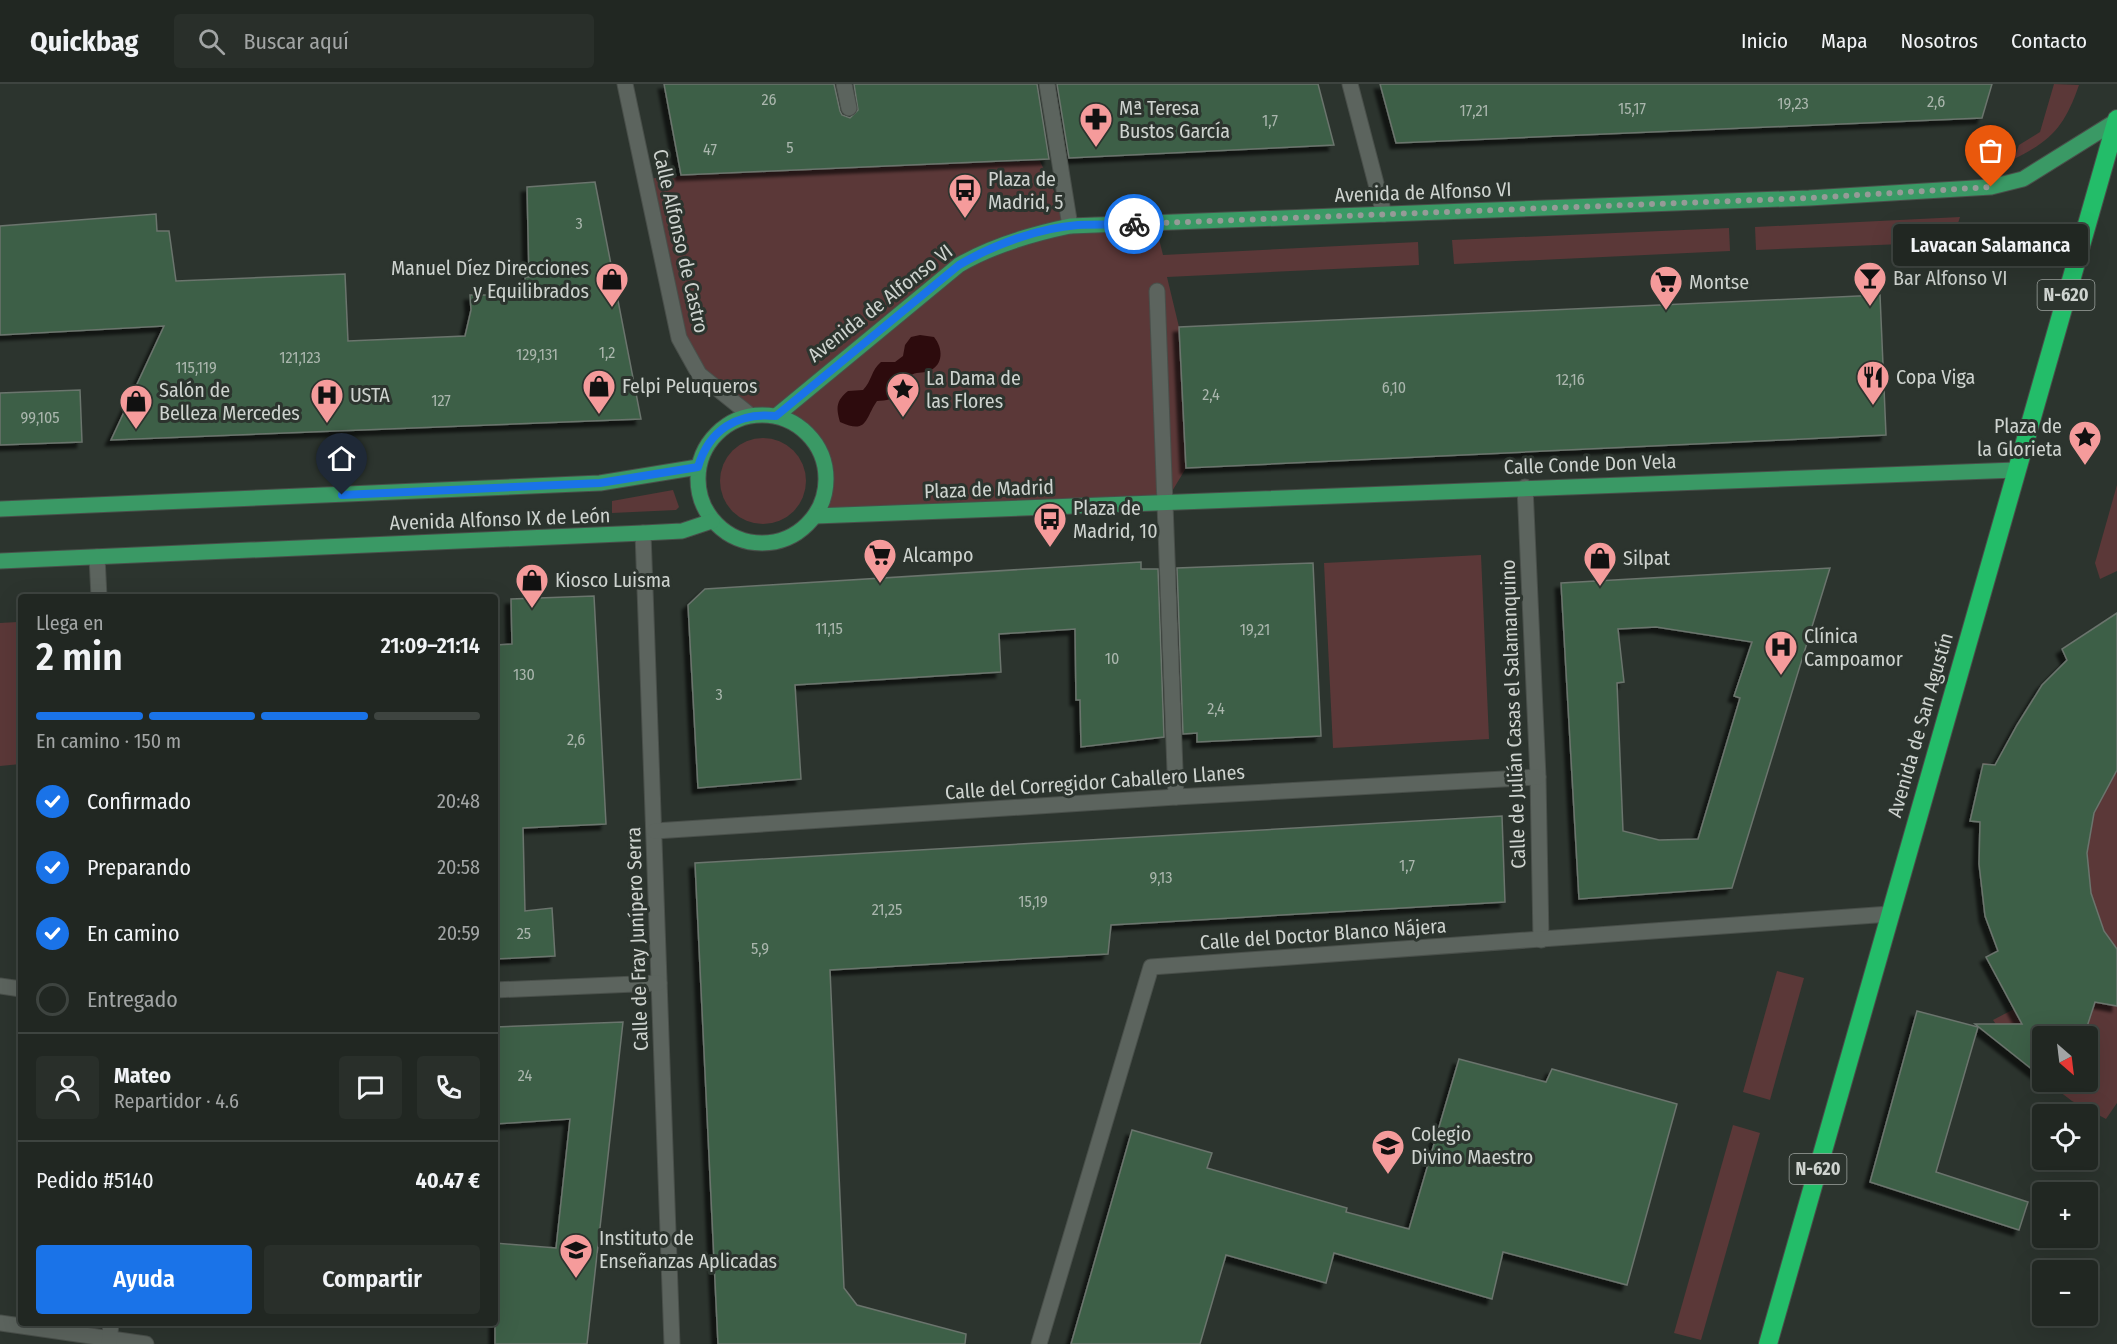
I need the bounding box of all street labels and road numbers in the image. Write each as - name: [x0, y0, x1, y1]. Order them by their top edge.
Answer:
- street label: Calle Alfonso de Castro: [648, 147, 714, 335]
- street label: Avenida de Alfonso VI: [1334, 177, 1512, 207]
- street label: Avenida de Alfonso VI: [803, 239, 957, 367]
- road number: N-620: [2038, 280, 2094, 310]
- street label: Calle Conde Don Vela: [1503, 449, 1677, 479]
- street label: Plaza de Madrid: [924, 475, 1054, 503]
- street label: Avenida Alfonso IX de León: [389, 503, 611, 535]
- street label: Calle de Julián Casas el Salamanquino: [1496, 559, 1530, 869]
- street label: Avenida de San Agustín: [1882, 630, 1958, 820]
- street label: Calle del Corregidor Caballero Llanes: [944, 760, 1246, 804]
- street label: Calle de Fray Junípero Serra: [621, 827, 653, 1051]
- street label: Calle del Doctor Blanco Nájera: [1199, 913, 1447, 955]
- road number: N-620: [1790, 1154, 1846, 1184]

